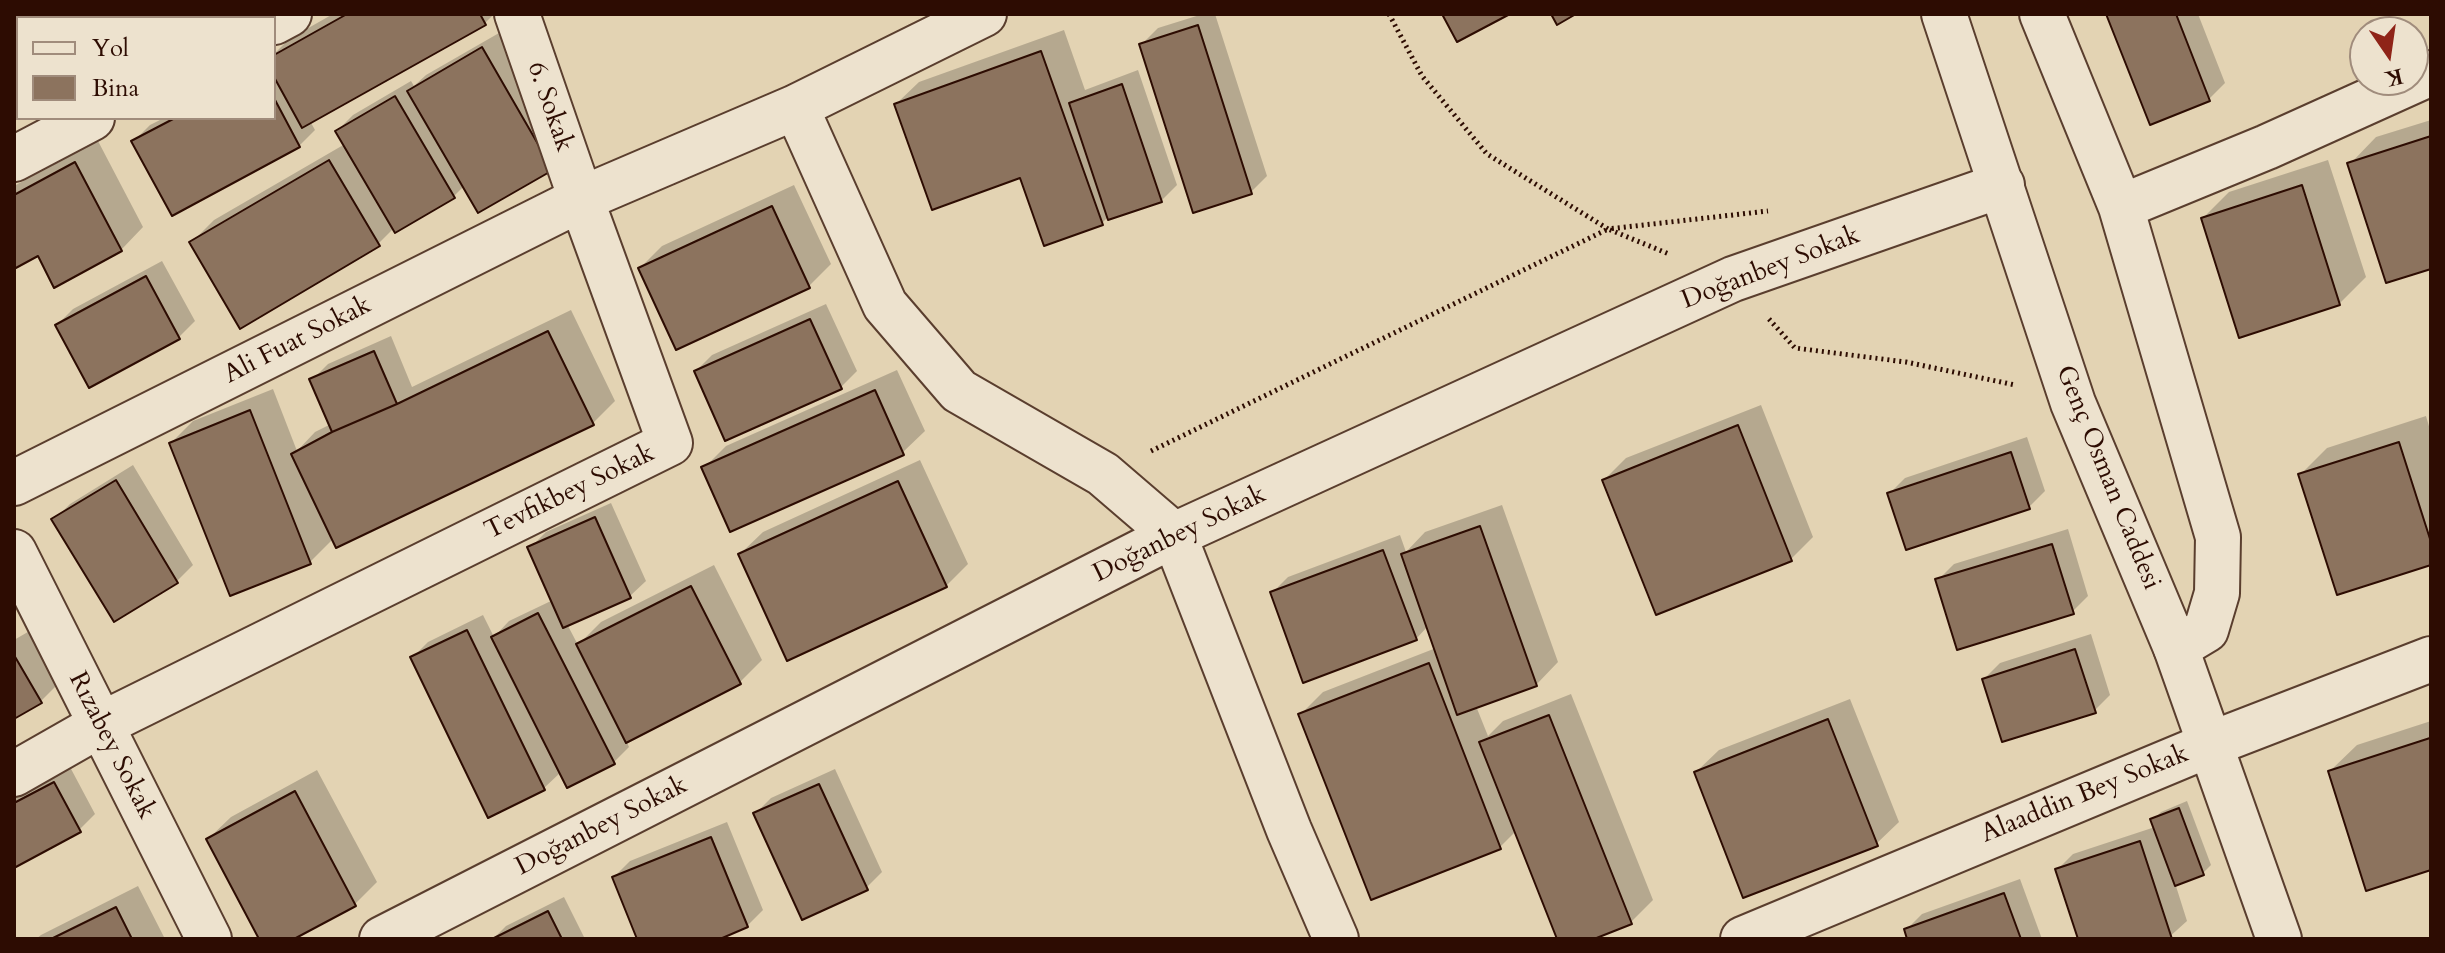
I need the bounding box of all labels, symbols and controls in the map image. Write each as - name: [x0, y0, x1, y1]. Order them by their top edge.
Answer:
- legend: [16, 16, 276, 120]
- north arrow: [2349, 16, 2429, 96]
- text: Yol: [92, 32, 129, 65]
- street label: 6. Sokak: [519, 58, 579, 156]
- text: K: [2382, 61, 2406, 94]
- text: Bina: [92, 72, 139, 105]
- street label: Doğanbey Sokak: [1677, 221, 1865, 317]
- street label: Ali Fuat Sokak: [219, 291, 377, 391]
- street label: Genç Osman Caddesi: [2048, 361, 2166, 595]
- street label: Tevfikbey Sokak: [480, 438, 660, 548]
- street label: Doğanbey Sokak: [1089, 480, 1271, 590]
- street label: Rızabey Sokak: [61, 667, 161, 825]
- street label: Alaaddin Bey Sokak: [1977, 739, 2193, 851]
- street label: Doğanbey Sokak: [511, 770, 693, 884]

